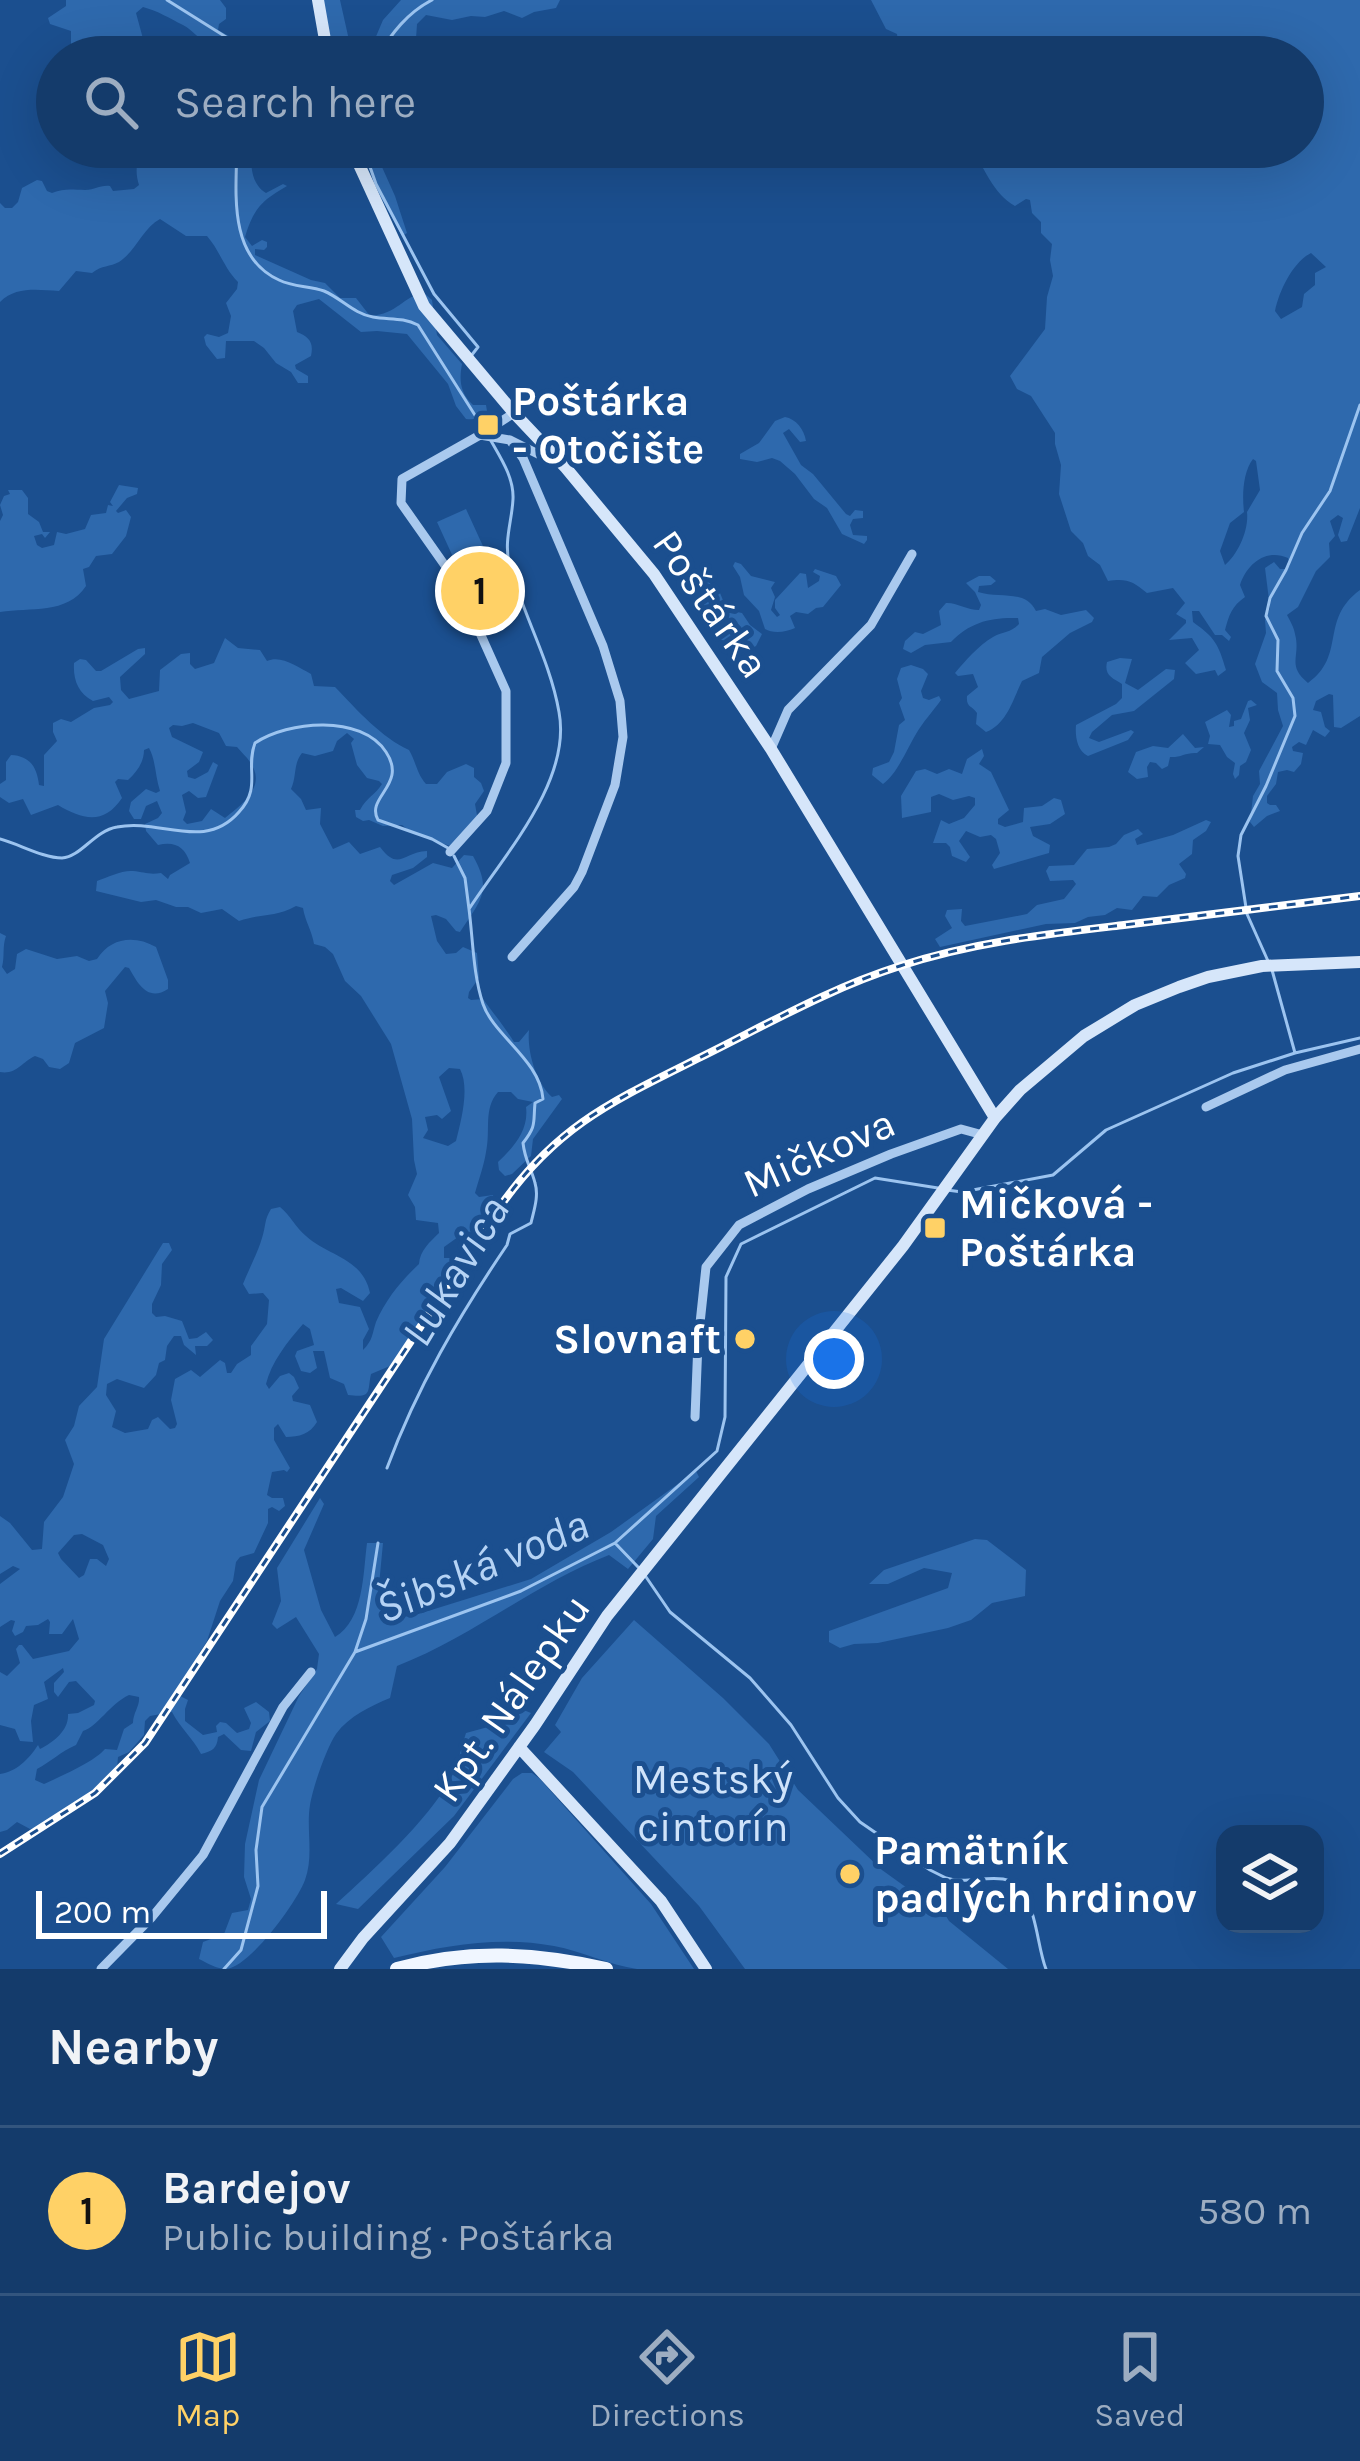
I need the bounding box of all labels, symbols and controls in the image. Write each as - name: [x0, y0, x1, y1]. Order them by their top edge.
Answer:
- search box: [36, 36, 1324, 168]
- icon: search: [78, 69, 144, 135]
- text: Search here: [174, 76, 416, 128]
- place label: Poštárka - Otočište: [512, 376, 704, 474]
- marker: Poštárka - Otočište: [475, 412, 501, 438]
- street label: Poštárka: [642, 520, 780, 688]
- pin: 1: [441, 546, 519, 636]
- street label: Mičkova: [735, 1097, 903, 1209]
- place label: Mičková - Poštárka: [959, 1179, 1153, 1277]
- water label: Lukavica: [390, 1187, 520, 1355]
- marker: Mičková - Poštárka: [922, 1215, 948, 1241]
- place label: Slovnaft: [553, 1314, 721, 1364]
- marker: Slovnaft: [732, 1326, 758, 1352]
- your location: [804, 1329, 864, 1389]
- water label: Šibská voda: [368, 1498, 596, 1634]
- street label: Kpt. Nálepku: [421, 1584, 601, 1812]
- park label: Mestský cintorín: [633, 1754, 793, 1852]
- place label: Pamätník padlých hrdinov: [874, 1825, 1197, 1923]
- map controls: [1216, 1825, 1324, 1933]
- button: layers: [1216, 1825, 1324, 1933]
- marker: Pamätník padlých hrdinov: [837, 1861, 863, 1887]
- scale bar: [36, 1885, 327, 1938]
- text: 200 m: [54, 1893, 151, 1931]
- text: Nearby: [48, 2017, 218, 2077]
- text: Bardejov: [162, 2162, 351, 2214]
- text: 1: [80, 2188, 94, 2234]
- text: 580 m: [1197, 2188, 1312, 2234]
- text: Public building · Poštárka: [162, 2214, 614, 2260]
- tab: Map: [175, 2324, 241, 2434]
- tab: Directions: [590, 2324, 745, 2434]
- tab: Saved: [1094, 2324, 1185, 2434]

